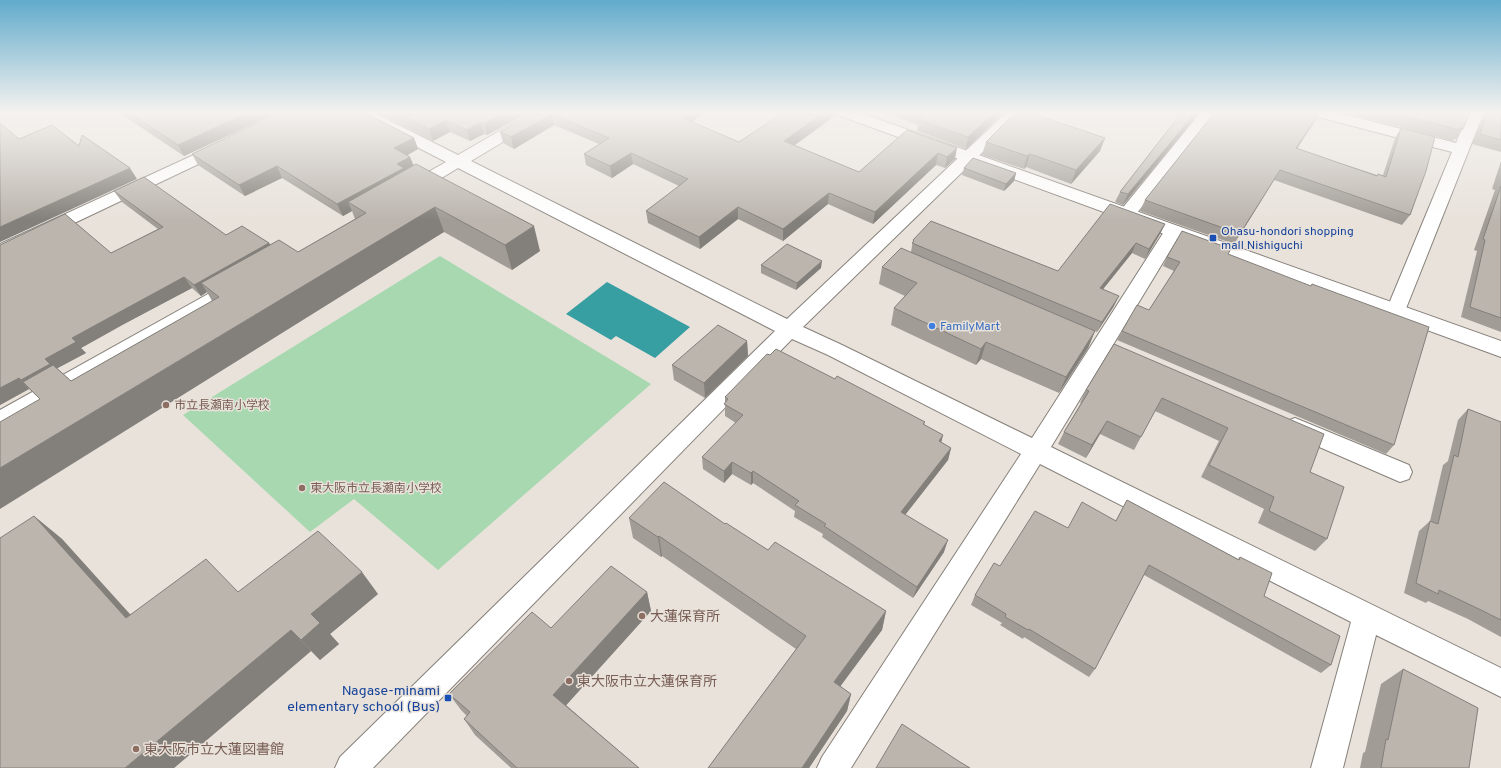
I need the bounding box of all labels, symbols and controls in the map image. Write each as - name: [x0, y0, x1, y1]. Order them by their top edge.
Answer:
- place label: Ohasu-hondori shopping mall Nishiguchi: [1221, 224, 1354, 254]
- marker: Ohasu-hondori shopping mall Nishiguchi: [1208, 233, 1218, 243]
- place label: FamilyMart: [940, 319, 1000, 335]
- marker: FamilyMart: [927, 321, 937, 331]
- place label: 市立長瀬南小学校: [174, 398, 270, 414]
- marker: 市立長瀬南小学校: [161, 400, 171, 410]
- place label: 東大阪市立長瀬南小学校: [310, 481, 442, 497]
- marker: 東大阪市立長瀬南小学校: [297, 483, 307, 493]
- place label: 大蓮保育所: [650, 609, 720, 626]
- marker: 大蓮保育所: [637, 611, 647, 621]
- place label: 東大阪市立大蓮保育所: [577, 674, 717, 691]
- marker: 東大阪市立大蓮保育所: [564, 676, 574, 686]
- place label: Nagase-minami elementary school (Bus): [287, 683, 440, 716]
- marker: Nagase-minami elementary school (Bus): [443, 693, 453, 703]
- place label: 東大阪市立大蓮図書館: [144, 742, 284, 759]
- marker: 東大阪市立大蓮図書館: [131, 744, 141, 754]

